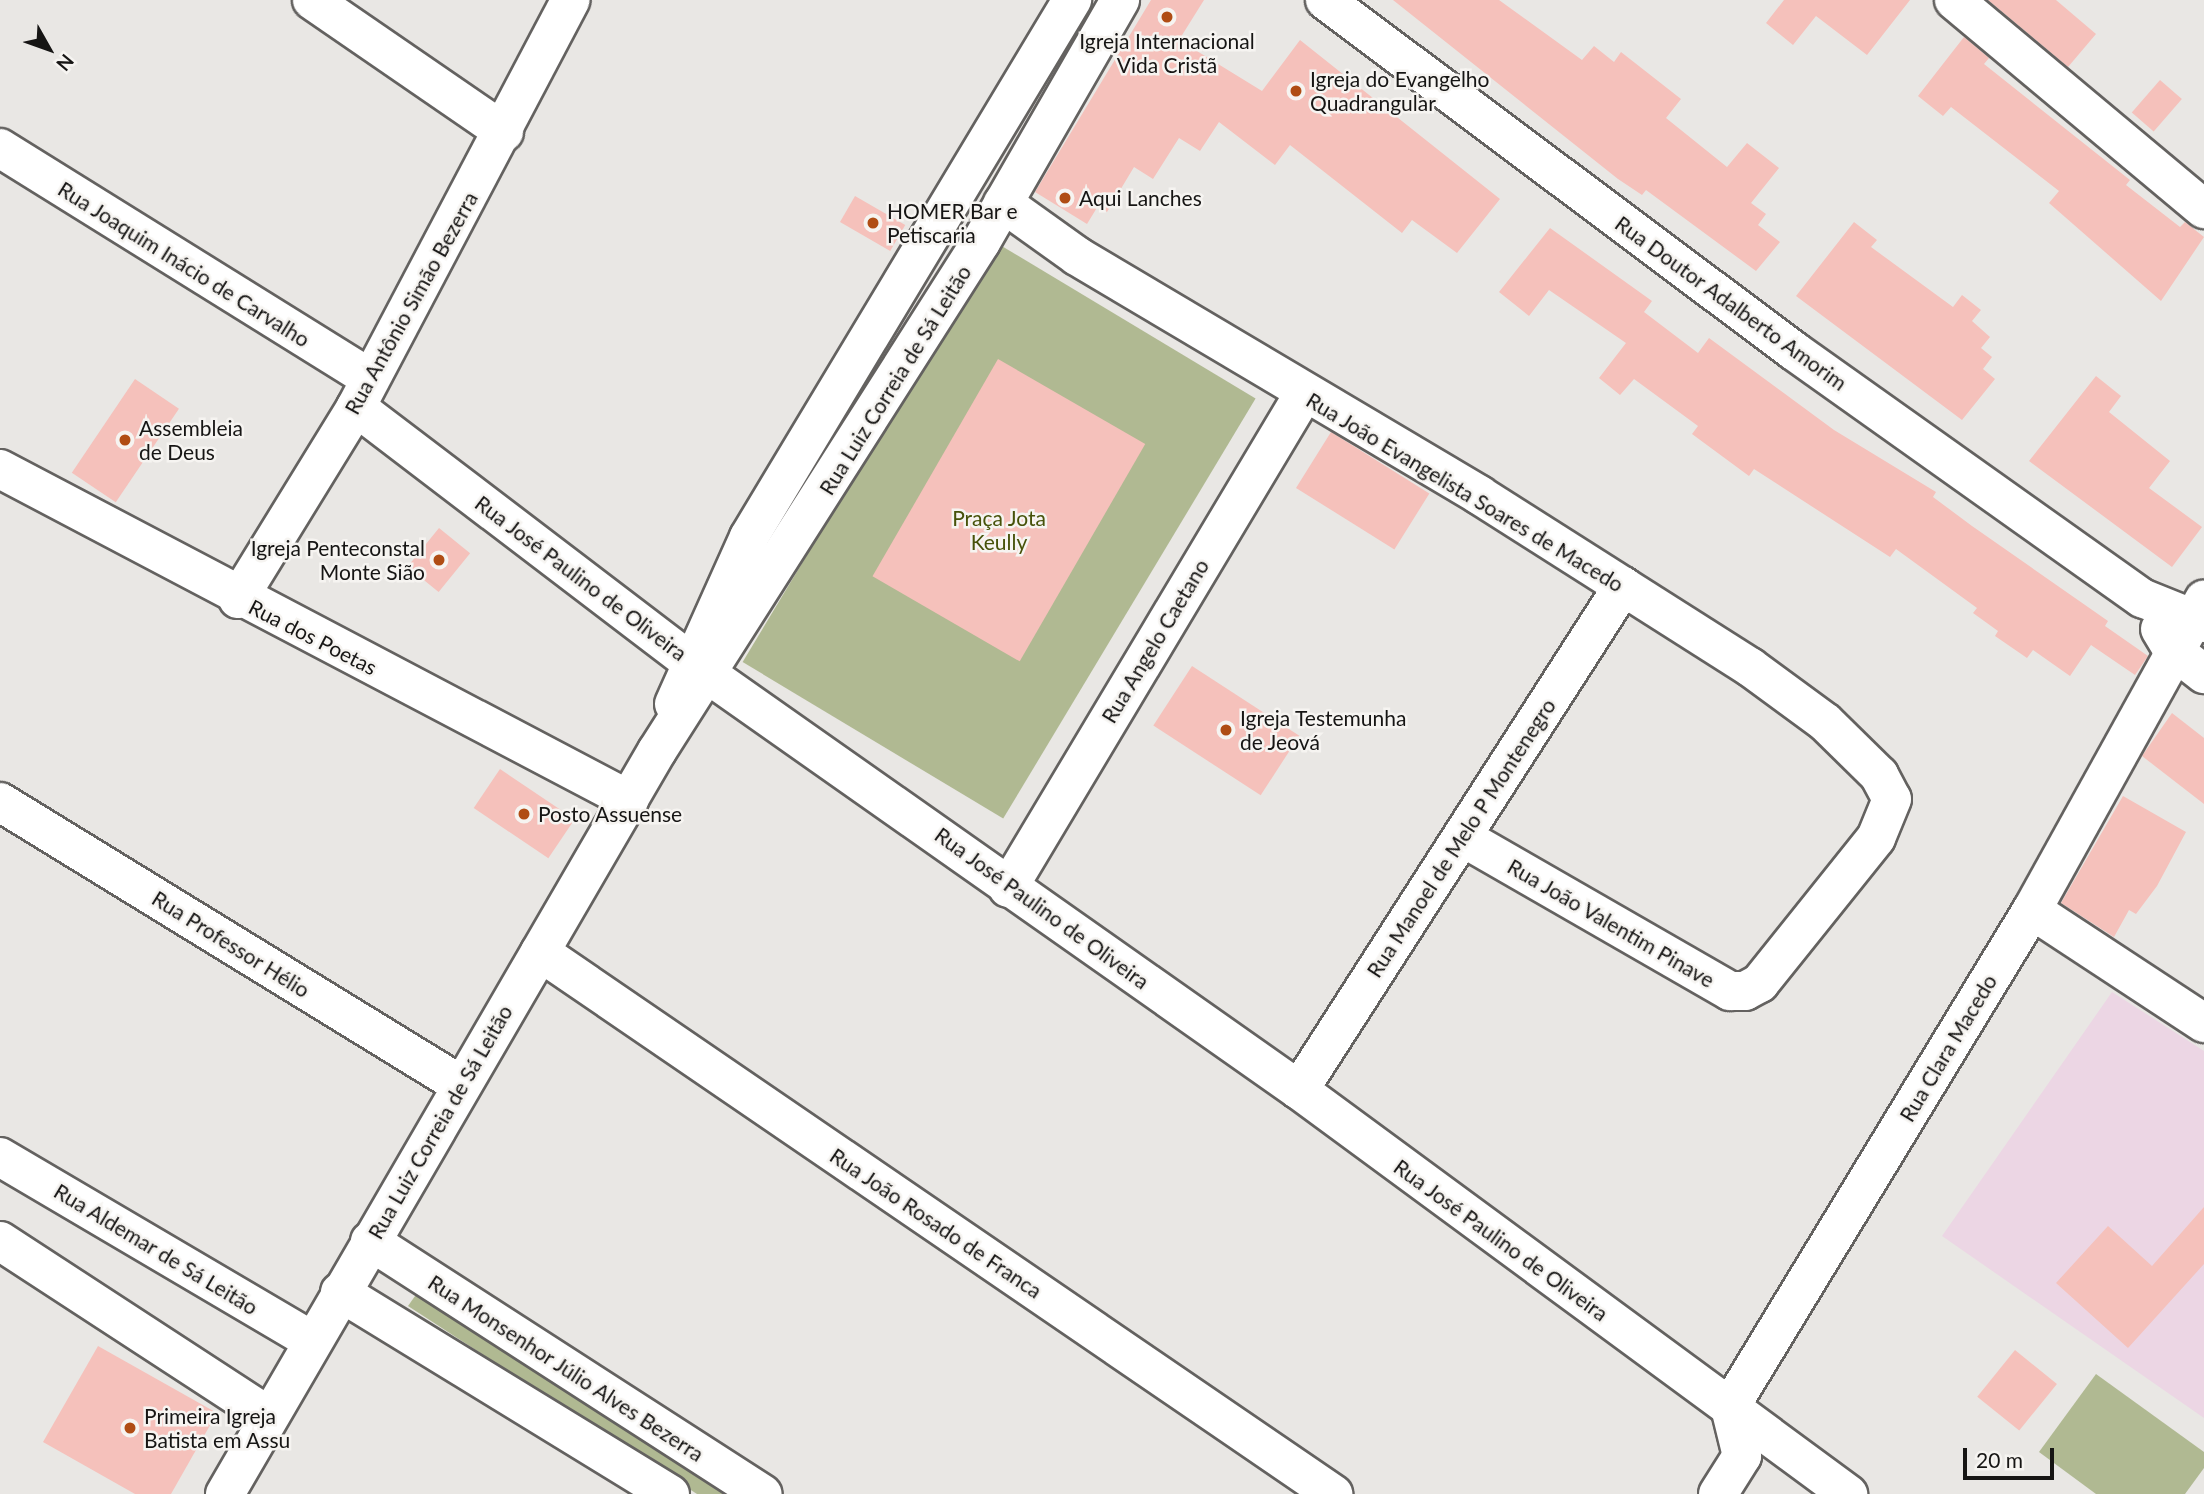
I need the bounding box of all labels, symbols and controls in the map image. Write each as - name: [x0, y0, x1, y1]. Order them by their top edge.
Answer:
- marker: Igreja Internacional Vida Cristã: [1159, 9, 1175, 25]
- north arrow: [14, 14, 84, 84]
- place label: Igreja Internacional Vida Cristã: [1079, 28, 1255, 78]
- text: N: [52, 50, 79, 76]
- place label: Igreja do Evangelho Quadrangular: [1310, 66, 1489, 116]
- marker: Igreja do Evangelho Quadrangular: [1288, 83, 1304, 99]
- street label: Rua Joaquim Inácio de Carvalho: [53, 176, 315, 352]
- place label: Aqui Lanches: [1079, 185, 1202, 211]
- street label: Rua Antônio Simão Bezerra: [339, 187, 483, 419]
- marker: Aqui Lanches: [1057, 190, 1073, 206]
- place label: HOMER Bar e Petiscaria: [887, 198, 1018, 248]
- street label: Rua Doutor Adalberto Amorim: [1610, 210, 1852, 396]
- marker: HOMER Bar e Petiscaria: [865, 215, 881, 231]
- street label: Rua Luiz Correia de Sá Leitão: [814, 261, 976, 499]
- street label: Rua João Evangelista Soares de Macedo: [1302, 387, 1628, 597]
- place label: Assembleia de Deus: [139, 415, 243, 465]
- marker: Assembleia de Deus: [117, 432, 133, 448]
- street label: Rua José Paulino de Oliveira: [470, 490, 692, 666]
- park label: Praça Jota Keully: [952, 505, 1046, 555]
- place label: Igreja Penteconstal Monte Sião: [251, 535, 425, 585]
- marker: Igreja Penteconstal Monte Sião: [431, 552, 447, 568]
- street label: Rua Angelo Caetano: [1096, 554, 1214, 728]
- street label: Rua dos Poetas: [245, 594, 381, 680]
- street label: Rua Manoel de Melo P Montenegro: [1361, 694, 1561, 982]
- place label: Igreja Testemunha de Jeová: [1240, 705, 1407, 755]
- marker: Igreja Testemunha de Jeová: [1218, 722, 1234, 738]
- place label: Posto Assuense: [538, 801, 683, 827]
- marker: Posto Assuense: [516, 806, 532, 822]
- street label: Rua José Paulino de Oliveira: [930, 822, 1154, 994]
- street label: Rua João Valentim Pinave: [1503, 853, 1719, 993]
- street label: Rua Professor Hélio: [147, 885, 315, 1003]
- street label: Rua Clara Macedo: [1894, 970, 2002, 1126]
- street label: Rua Luiz Correia de Sá Leitão: [363, 1001, 517, 1243]
- street label: Rua João Rosado de Franca: [825, 1142, 1047, 1304]
- street label: Rua José Paulino de Oliveira: [1389, 1154, 1613, 1326]
- street label: Rua Aldemar de Sá Leitão: [49, 1178, 263, 1320]
- street label: Rua Monsenhor Júlio Alves Bezerra: [423, 1269, 709, 1467]
- place label: Primeira Igreja Batista em Assu: [144, 1403, 291, 1453]
- marker: Primeira Igreja Batista em Assu: [122, 1420, 138, 1436]
- scale bar: [1966, 1434, 2057, 1478]
- text: 20 m: [1976, 1447, 2023, 1472]

